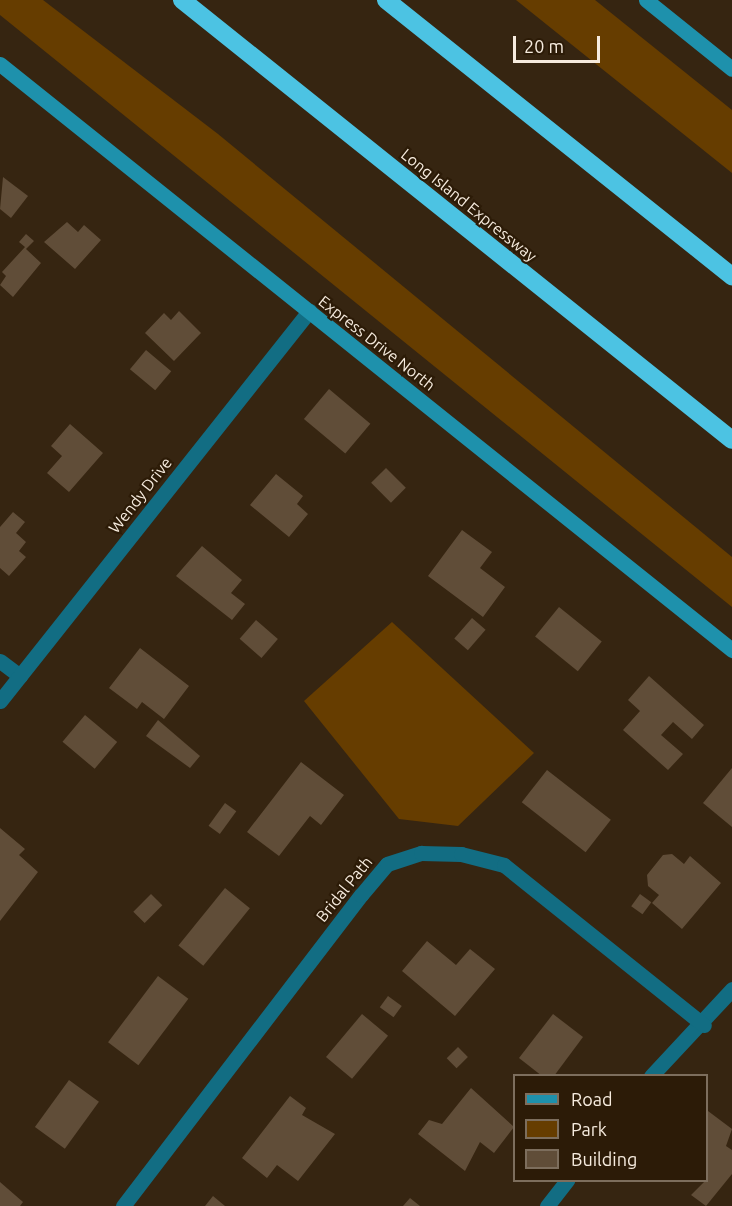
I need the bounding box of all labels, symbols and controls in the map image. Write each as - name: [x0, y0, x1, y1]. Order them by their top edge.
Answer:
- scale bar: [516, 24, 603, 62]
- text: 20 m: [524, 36, 564, 56]
- street label: Long Island Expressway: [397, 144, 541, 266]
- street label: Express Drive North: [315, 291, 439, 395]
- street label: Wendy Drive: [104, 453, 176, 537]
- street label: Bridal Path: [312, 852, 376, 926]
- legend: [513, 1074, 708, 1182]
- text: Road: [571, 1089, 613, 1109]
- text: Park: [571, 1119, 607, 1139]
- text: Building: [571, 1149, 637, 1169]

